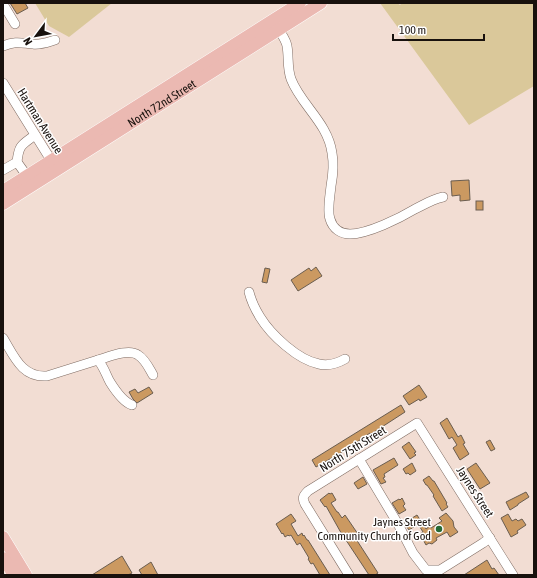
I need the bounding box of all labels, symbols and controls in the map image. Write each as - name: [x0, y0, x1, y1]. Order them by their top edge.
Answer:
- north arrow: [16, 16, 56, 56]
- scale bar: [393, 16, 484, 42]
- text: 100 m: [399, 23, 426, 37]
- text: N: [21, 35, 34, 47]
- street label: North 72nd Street: [125, 77, 199, 130]
- street label: Hartman Avenue: [14, 86, 66, 156]
- street label: North 75th Street: [317, 423, 389, 475]
- street label: Jaynes Street: [453, 464, 497, 521]
- place label: Jaynes Street Community Church of God: [318, 515, 432, 543]
- marker: Jaynes Street Community Church of God: [434, 524, 444, 534]

